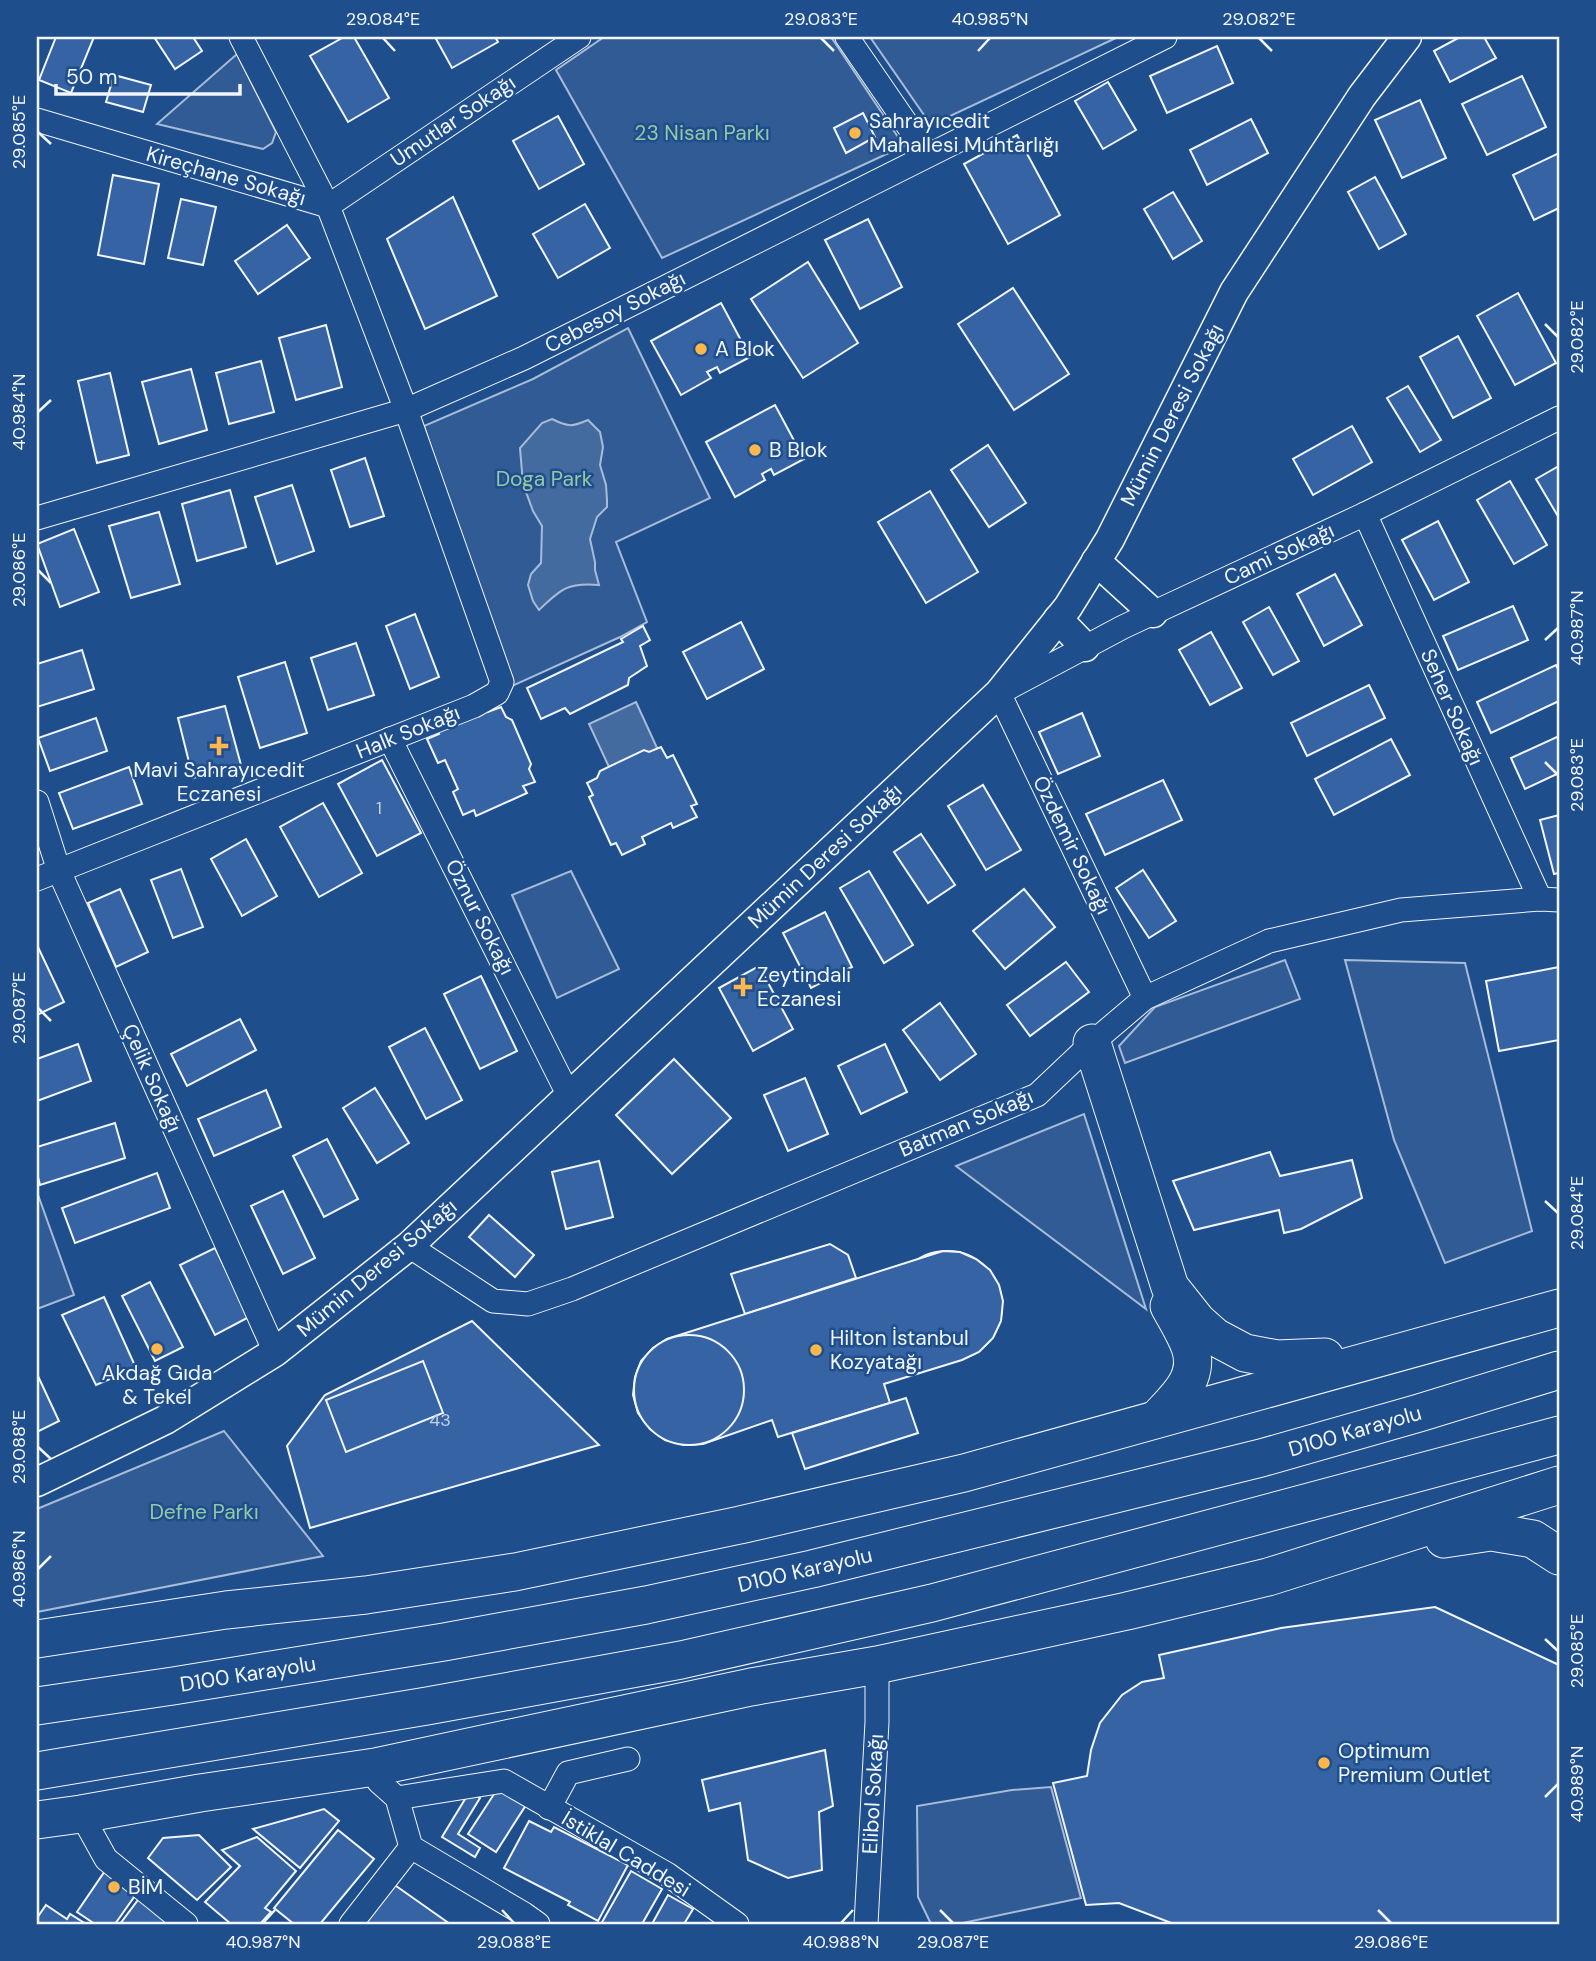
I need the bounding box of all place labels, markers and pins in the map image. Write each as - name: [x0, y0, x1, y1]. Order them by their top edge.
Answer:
- place label: Sahrayıcedit Mahallesi Muhtarlığı: [869, 107, 1059, 159]
- marker: Sahrayıcedit Mahallesi Muhtarlığı: [847, 125, 863, 141]
- place label: A Blok: [715, 335, 775, 363]
- marker: A Blok: [693, 341, 709, 357]
- place label: B Blok: [769, 436, 828, 464]
- marker: B Blok: [747, 442, 763, 458]
- marker: Mavi Sahrayıcedit Eczanesi: [211, 738, 227, 754]
- place label: Mavi Sahrayıcedit Eczanesi: [133, 756, 305, 808]
- place label: Zeytindalı Eczanesi: [757, 961, 851, 1013]
- marker: Zeytindalı Eczanesi: [735, 979, 751, 995]
- place label: Hilton İstanbul Kozyatağı: [830, 1324, 969, 1376]
- marker: Akdağ Gıda & Tekel: [149, 1341, 165, 1357]
- marker: Hilton İstanbul Kozyatağı: [808, 1342, 824, 1358]
- place label: Akdağ Gıda & Tekel: [102, 1359, 212, 1411]
- place label: Optimum Premium Outlet: [1338, 1737, 1491, 1789]
- marker: Optimum Premium Outlet: [1316, 1755, 1332, 1771]
- place label: BİM: [128, 1873, 163, 1901]
- marker: BİM: [106, 1879, 122, 1895]

